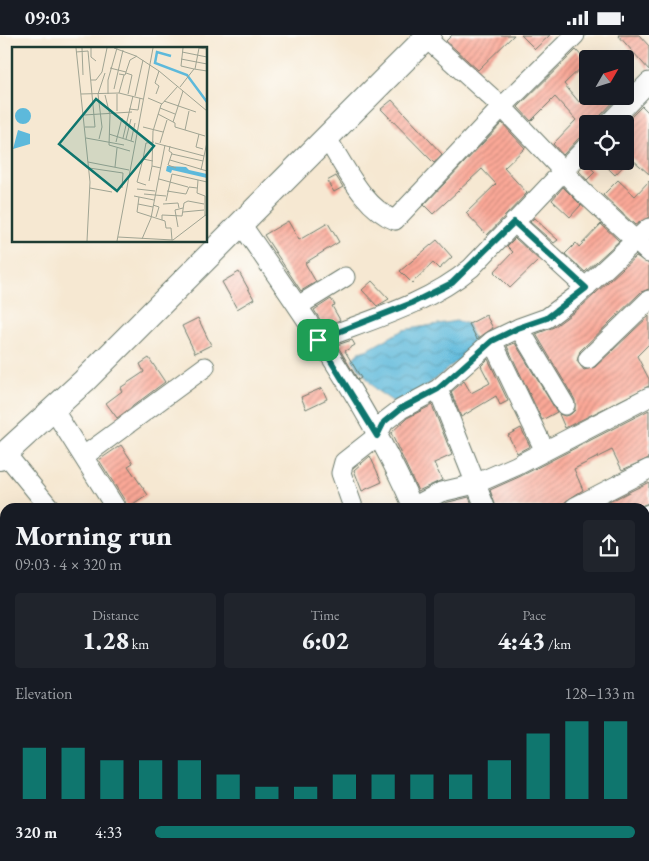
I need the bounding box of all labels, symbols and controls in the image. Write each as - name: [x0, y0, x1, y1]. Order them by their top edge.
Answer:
- text: 09:03: [25, 5, 71, 30]
- inset map: [12, 47, 208, 243]
- north arrow: [579, 50, 634, 105]
- map controls: [579, 50, 634, 170]
- button: locate: [579, 115, 634, 170]
- pin: [297, 319, 339, 361]
- icon: arrive: [304, 326, 332, 354]
- text: Morning run: [15, 517, 172, 553]
- button: share: [583, 520, 635, 572]
- text: 09:03 · 4 × 320 m: [15, 554, 122, 575]
- text: Distance: [92, 606, 139, 624]
- text: Time: [310, 606, 340, 624]
- text: Pace: [523, 606, 546, 624]
- text: 1.28: [82, 624, 129, 656]
- text: 6:02: [301, 624, 349, 656]
- text: 4:43: [498, 624, 545, 656]
- text: km: [129, 635, 149, 653]
- text: /km: [545, 635, 571, 653]
- text: Elevation: [15, 683, 73, 704]
- text: 128–133 m: [564, 683, 635, 704]
- text: 320 m: [15, 822, 57, 843]
- text: 4:33: [95, 822, 122, 843]

